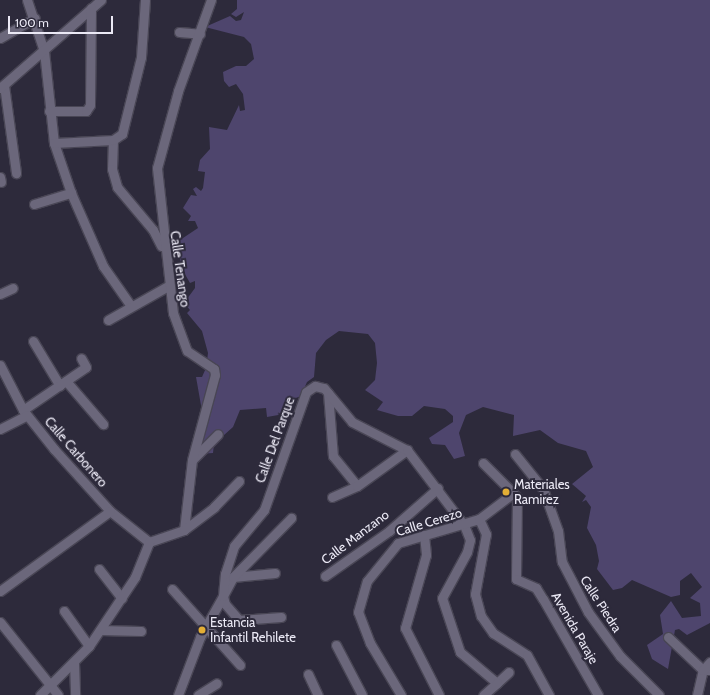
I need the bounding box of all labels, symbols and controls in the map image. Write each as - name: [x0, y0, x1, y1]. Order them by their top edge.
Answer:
- scale bar: [10, 8, 115, 34]
- text: 100 m: [15, 15, 49, 30]
- street label: Calle Tenango: [167, 230, 193, 308]
- street label: Calle Del Parque: [252, 395, 298, 485]
- street label: Calle Carbonero: [41, 414, 111, 490]
- place label: Materiales Ramirez: [514, 477, 570, 508]
- marker: Materiales Ramirez: [501, 487, 511, 497]
- street label: Calle Cerezo: [394, 505, 464, 539]
- street label: Calle Manzano: [318, 506, 392, 568]
- street label: Calle Piedra: [577, 573, 625, 635]
- street label: Avenida Paraje: [548, 589, 602, 667]
- place label: Estancia Infantil Rehilete: [210, 615, 296, 646]
- marker: Estancia Infantil Rehilete: [197, 625, 207, 635]

